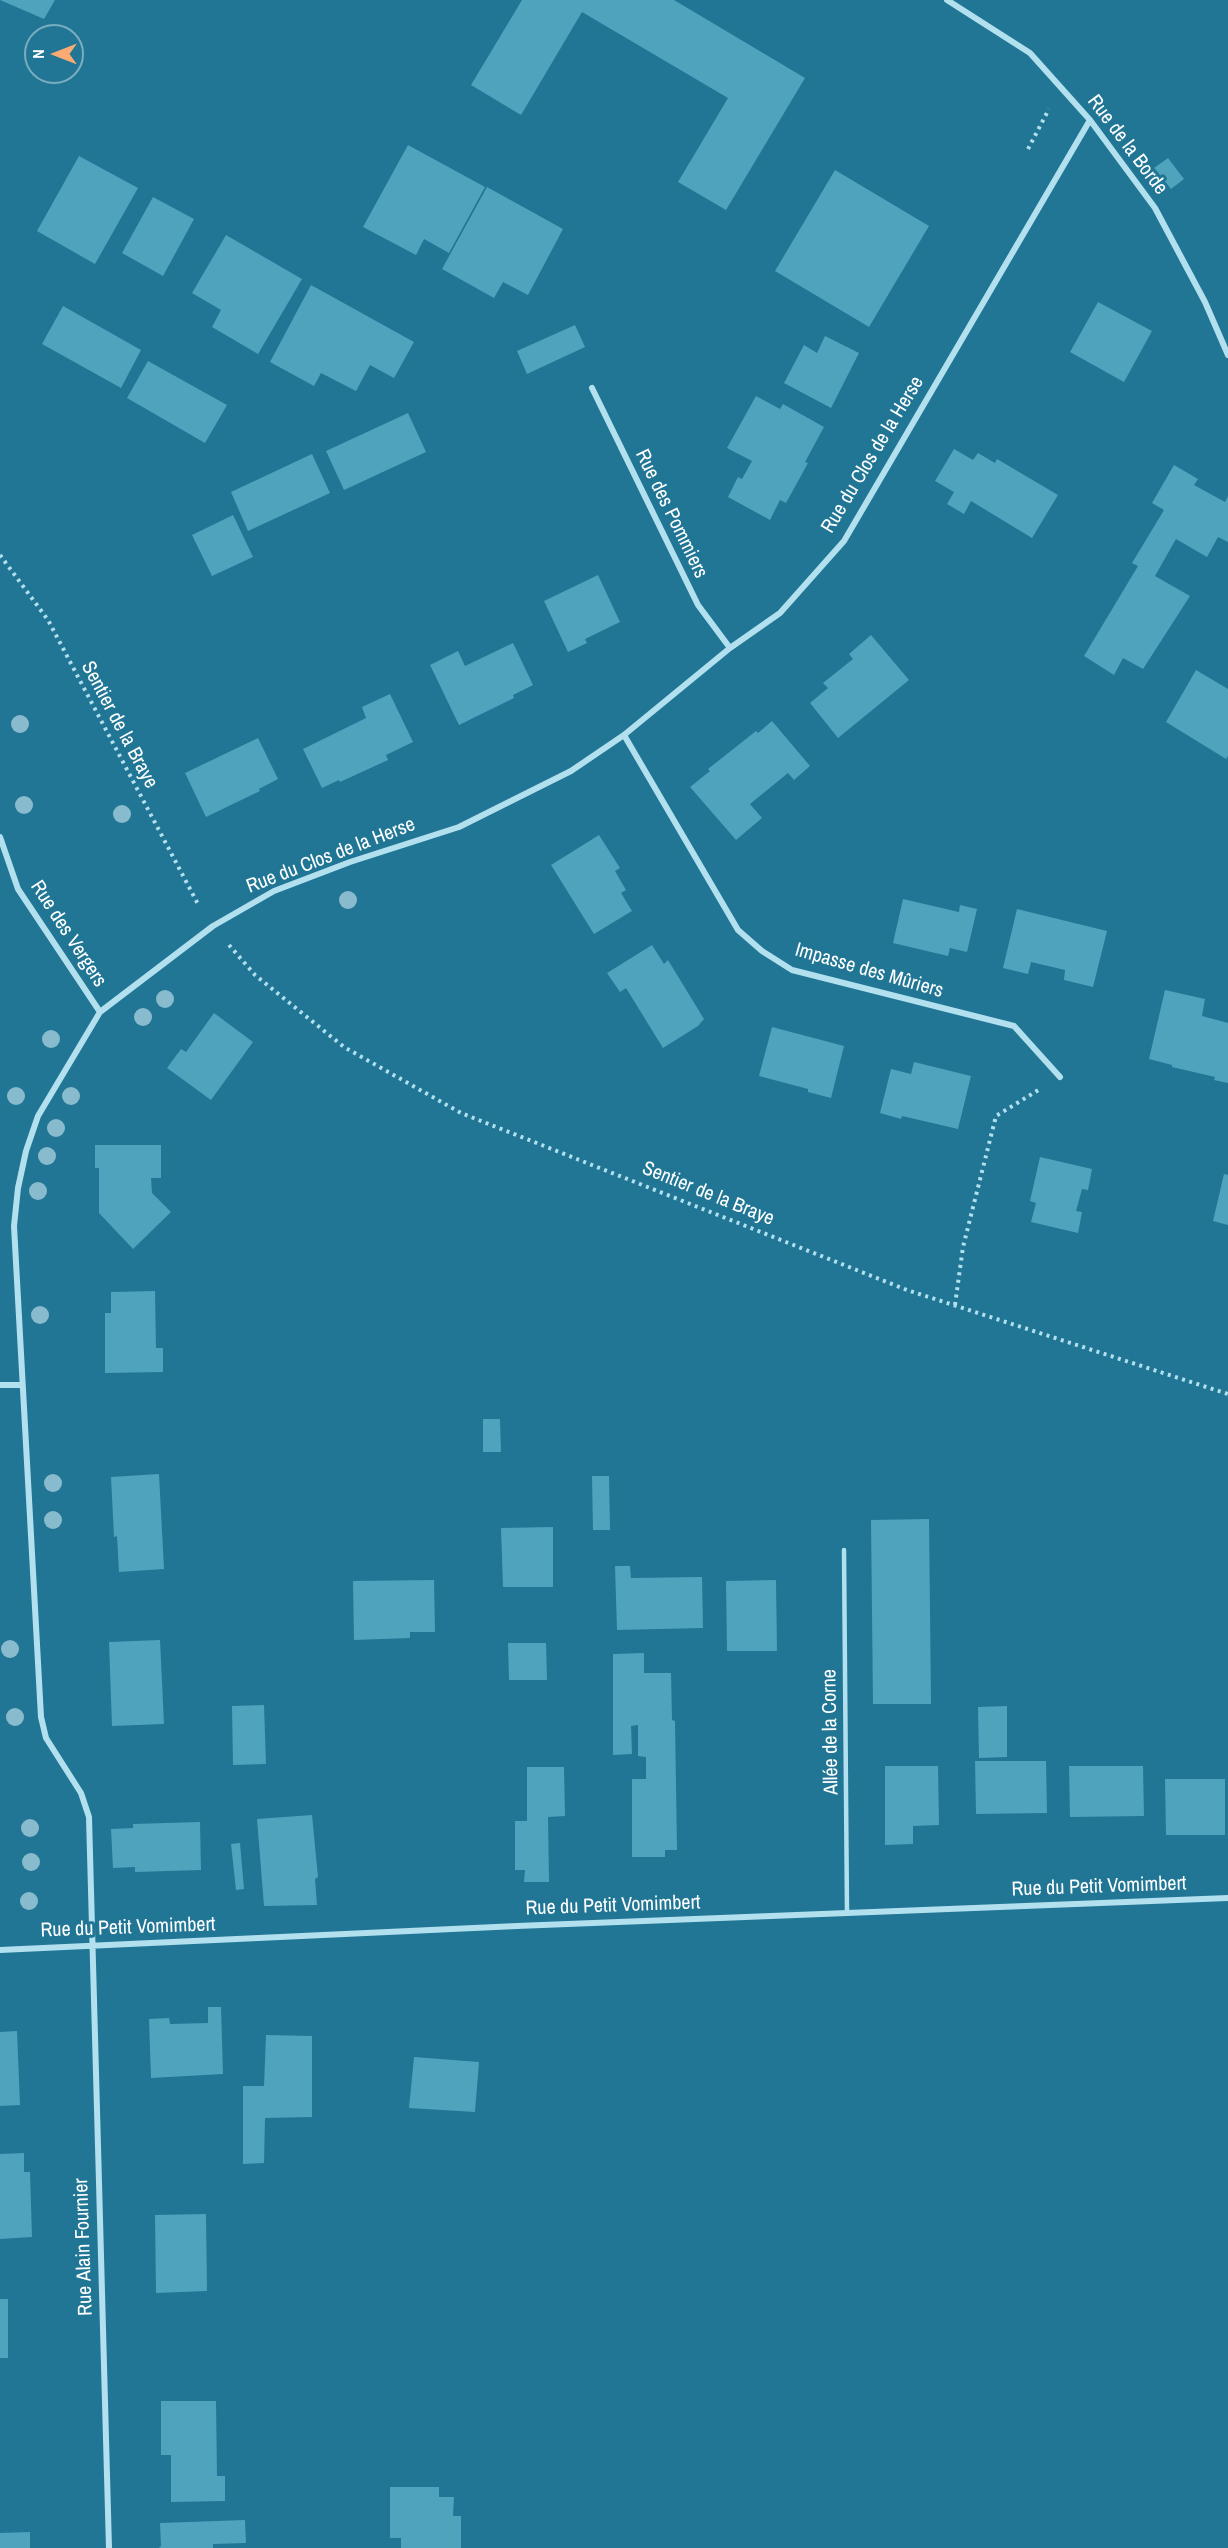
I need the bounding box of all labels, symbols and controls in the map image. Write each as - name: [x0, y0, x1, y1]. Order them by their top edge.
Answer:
- north arrow: [24, 24, 84, 84]
- text: N: [27, 49, 49, 59]
- street label: Rue de la Borde: [1082, 90, 1172, 200]
- street label: Rue du Clos de la Herse: [817, 372, 929, 538]
- street label: Rue des Pommiers: [629, 446, 713, 582]
- street label: Sentier de la Braye: [75, 657, 163, 793]
- street label: Rue du Clos de la Herse: [243, 813, 419, 899]
- street label: Rue des Vergers: [25, 876, 111, 992]
- street label: Impasse des Mûriers: [792, 938, 946, 1004]
- street label: Sentier de la Braye: [638, 1157, 778, 1231]
- street label: Allée de la Corne: [818, 1669, 844, 1795]
- street label: Rue du Petit Vomimbert: [1011, 1872, 1187, 1902]
- street label: Rue du Petit Vomimbert: [525, 1891, 701, 1921]
- street label: Rue du Petit Vomimbert: [40, 1913, 216, 1943]
- street label: Rue Alain Fournier: [70, 2178, 98, 2316]

